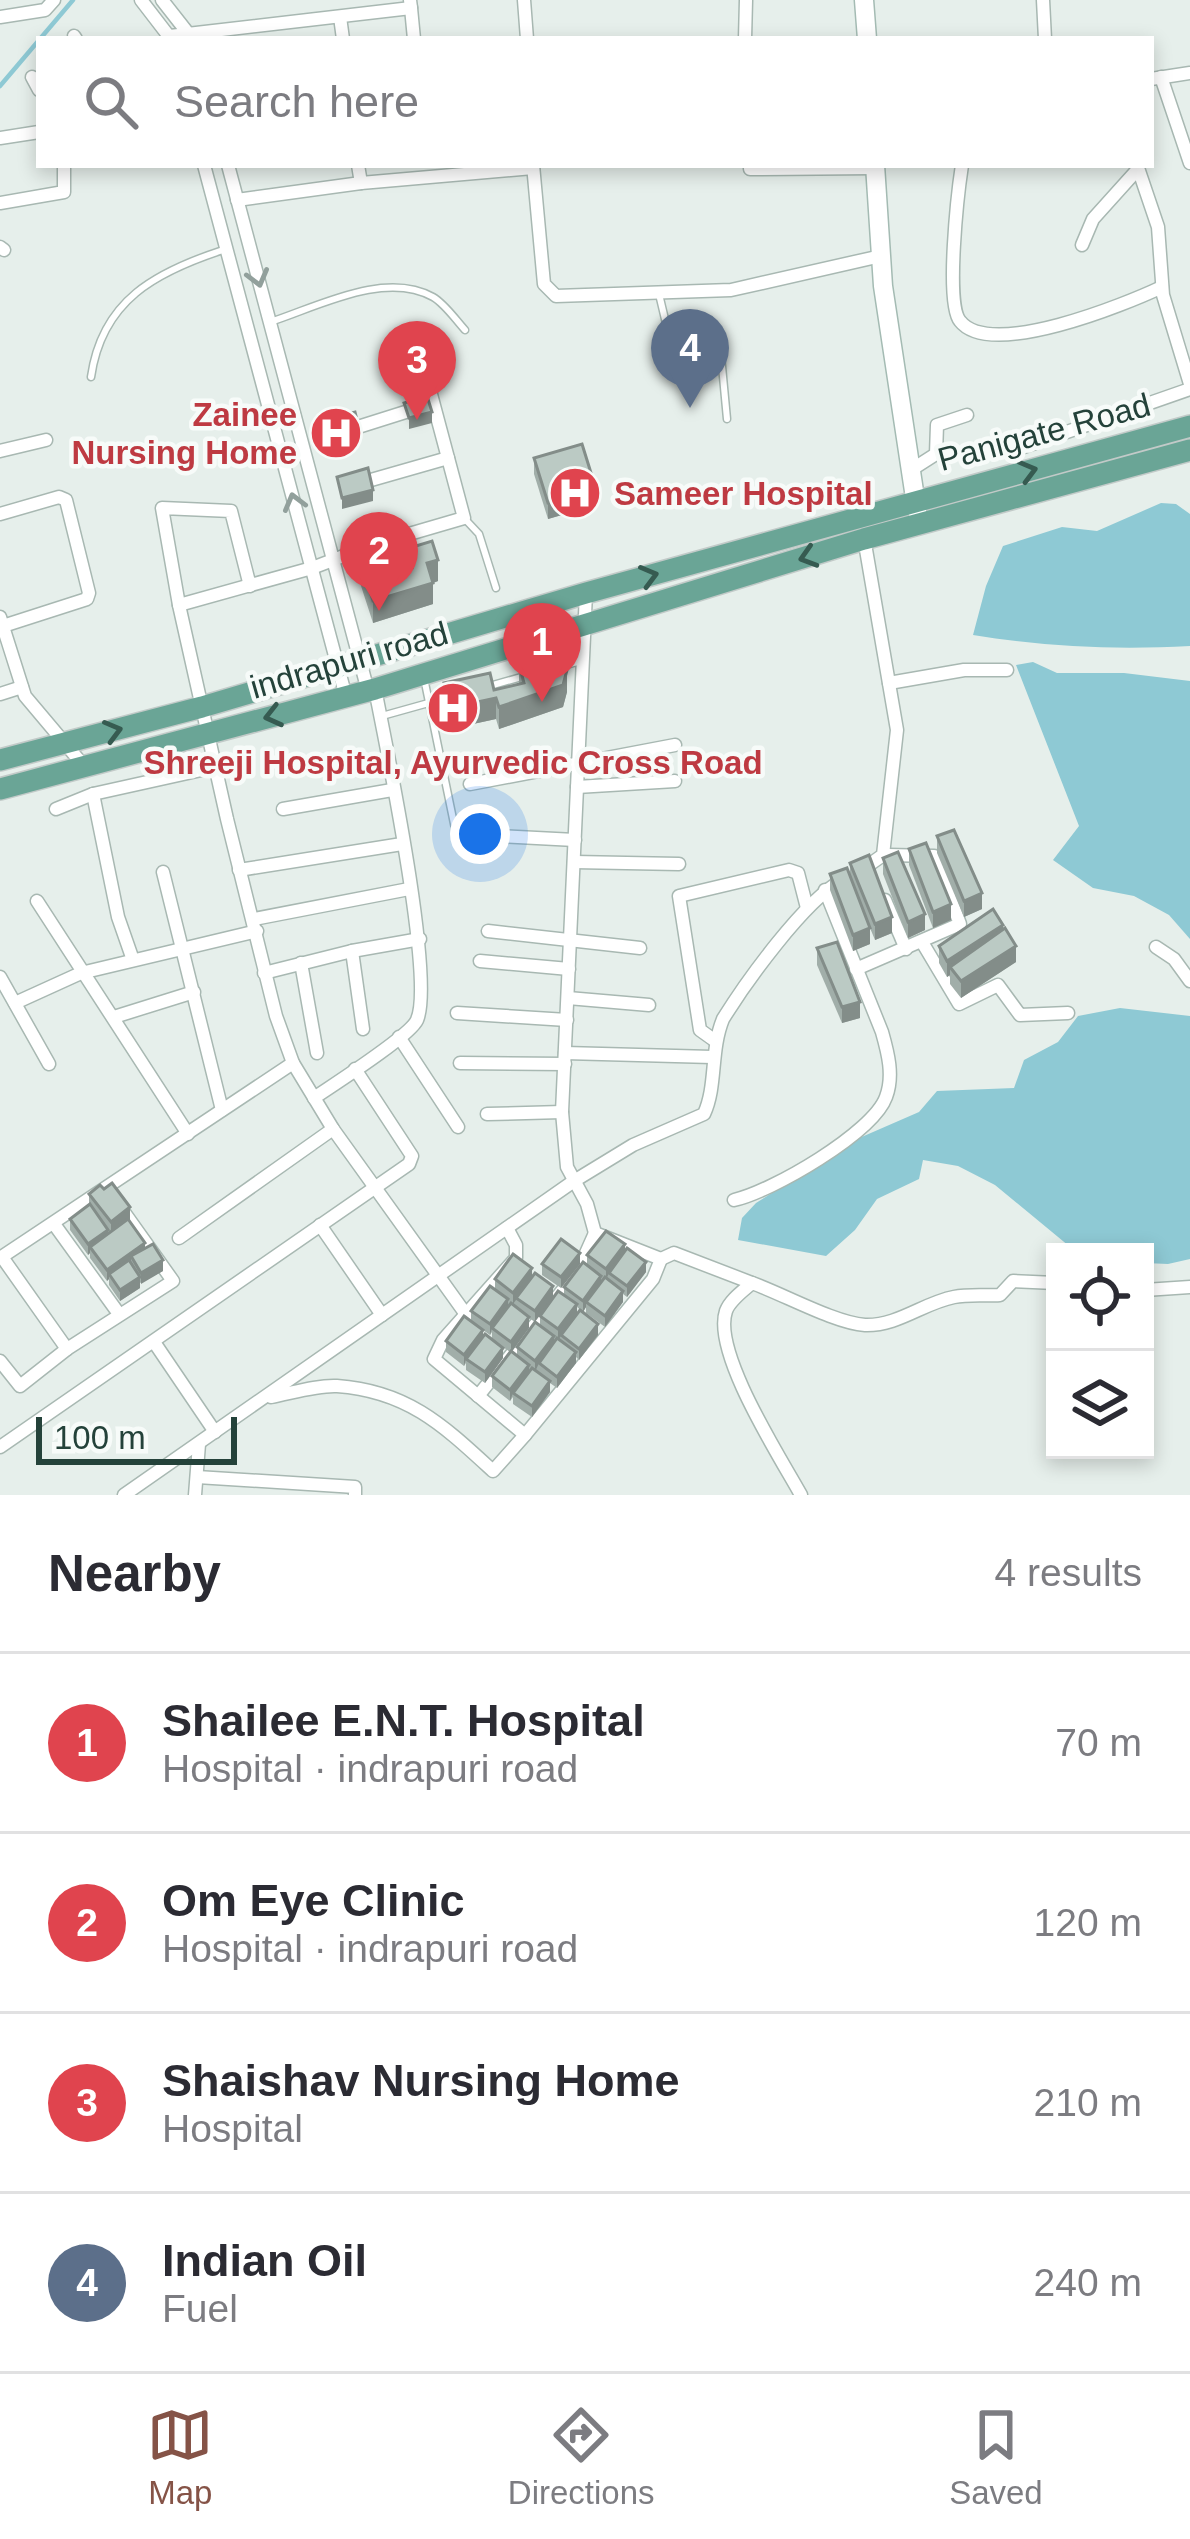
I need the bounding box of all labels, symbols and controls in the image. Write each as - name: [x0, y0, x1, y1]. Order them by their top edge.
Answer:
- search box: [36, 36, 1154, 168]
- icon: search: [78, 69, 144, 135]
- text: Search here: [174, 76, 419, 127]
- one-way arrow: [244, 267, 269, 288]
- pin: 4: [651, 309, 729, 408]
- pin: 3: [378, 321, 456, 420]
- street label: Panigate Road: [934, 386, 1154, 478]
- place label: Zainee Nursing Home: [71, 396, 297, 471]
- hospital icon: Zainee Nursing Home: [308, 405, 364, 461]
- one-way arrow: [1018, 460, 1038, 485]
- hospital icon: Sameer Hospital: [547, 465, 603, 521]
- place label: Sameer Hospital: [614, 475, 873, 512]
- one-way arrow: [284, 493, 309, 513]
- pin: 2: [340, 512, 418, 611]
- one-way arrow: [798, 542, 819, 567]
- one-way arrow: [639, 565, 659, 590]
- pin: 1: [503, 603, 581, 702]
- street label: indrapuri road: [246, 614, 452, 706]
- hospital icon: Shreeji Hospital, Ayurvedic Cross Road: [425, 680, 481, 736]
- one-way arrow: [263, 701, 283, 726]
- one-way arrow: [103, 720, 123, 745]
- place label: Shreeji Hospital, Ayurvedic Cross Road: [143, 744, 763, 781]
- your location: [450, 804, 510, 864]
- map controls: [1046, 1243, 1154, 1459]
- button: locate: [1046, 1243, 1154, 1351]
- button: layers: [1046, 1351, 1154, 1459]
- scale bar: [36, 1411, 237, 1464]
- text: 100 m: [54, 1419, 146, 1456]
- text: Nearby: [48, 1545, 221, 1602]
- text: 4 results: [995, 1551, 1142, 1594]
- text: Shailee E.N.T. Hospital: [162, 1695, 645, 1746]
- text: 1: [76, 1721, 98, 1764]
- text: 70 m: [1055, 1721, 1142, 1764]
- text: Hospital · indrapuri road: [162, 1747, 578, 1790]
- text: Om Eye Clinic: [162, 1875, 465, 1926]
- text: 2: [76, 1901, 98, 1944]
- text: 120 m: [1034, 1901, 1142, 1944]
- text: Hospital · indrapuri road: [162, 1927, 578, 1970]
- text: Shaishav Nursing Home: [162, 2055, 680, 2106]
- text: 3: [76, 2081, 98, 2124]
- text: 210 m: [1034, 2081, 1142, 2124]
- text: Hospital: [162, 2107, 303, 2150]
- text: Indian Oil: [162, 2235, 367, 2286]
- text: 4: [76, 2261, 98, 2304]
- text: 240 m: [1034, 2261, 1142, 2304]
- text: Fuel: [162, 2287, 238, 2330]
- tab: Map: [147, 2402, 213, 2512]
- tab: Directions: [508, 2402, 655, 2512]
- tab: Saved: [949, 2402, 1043, 2512]

